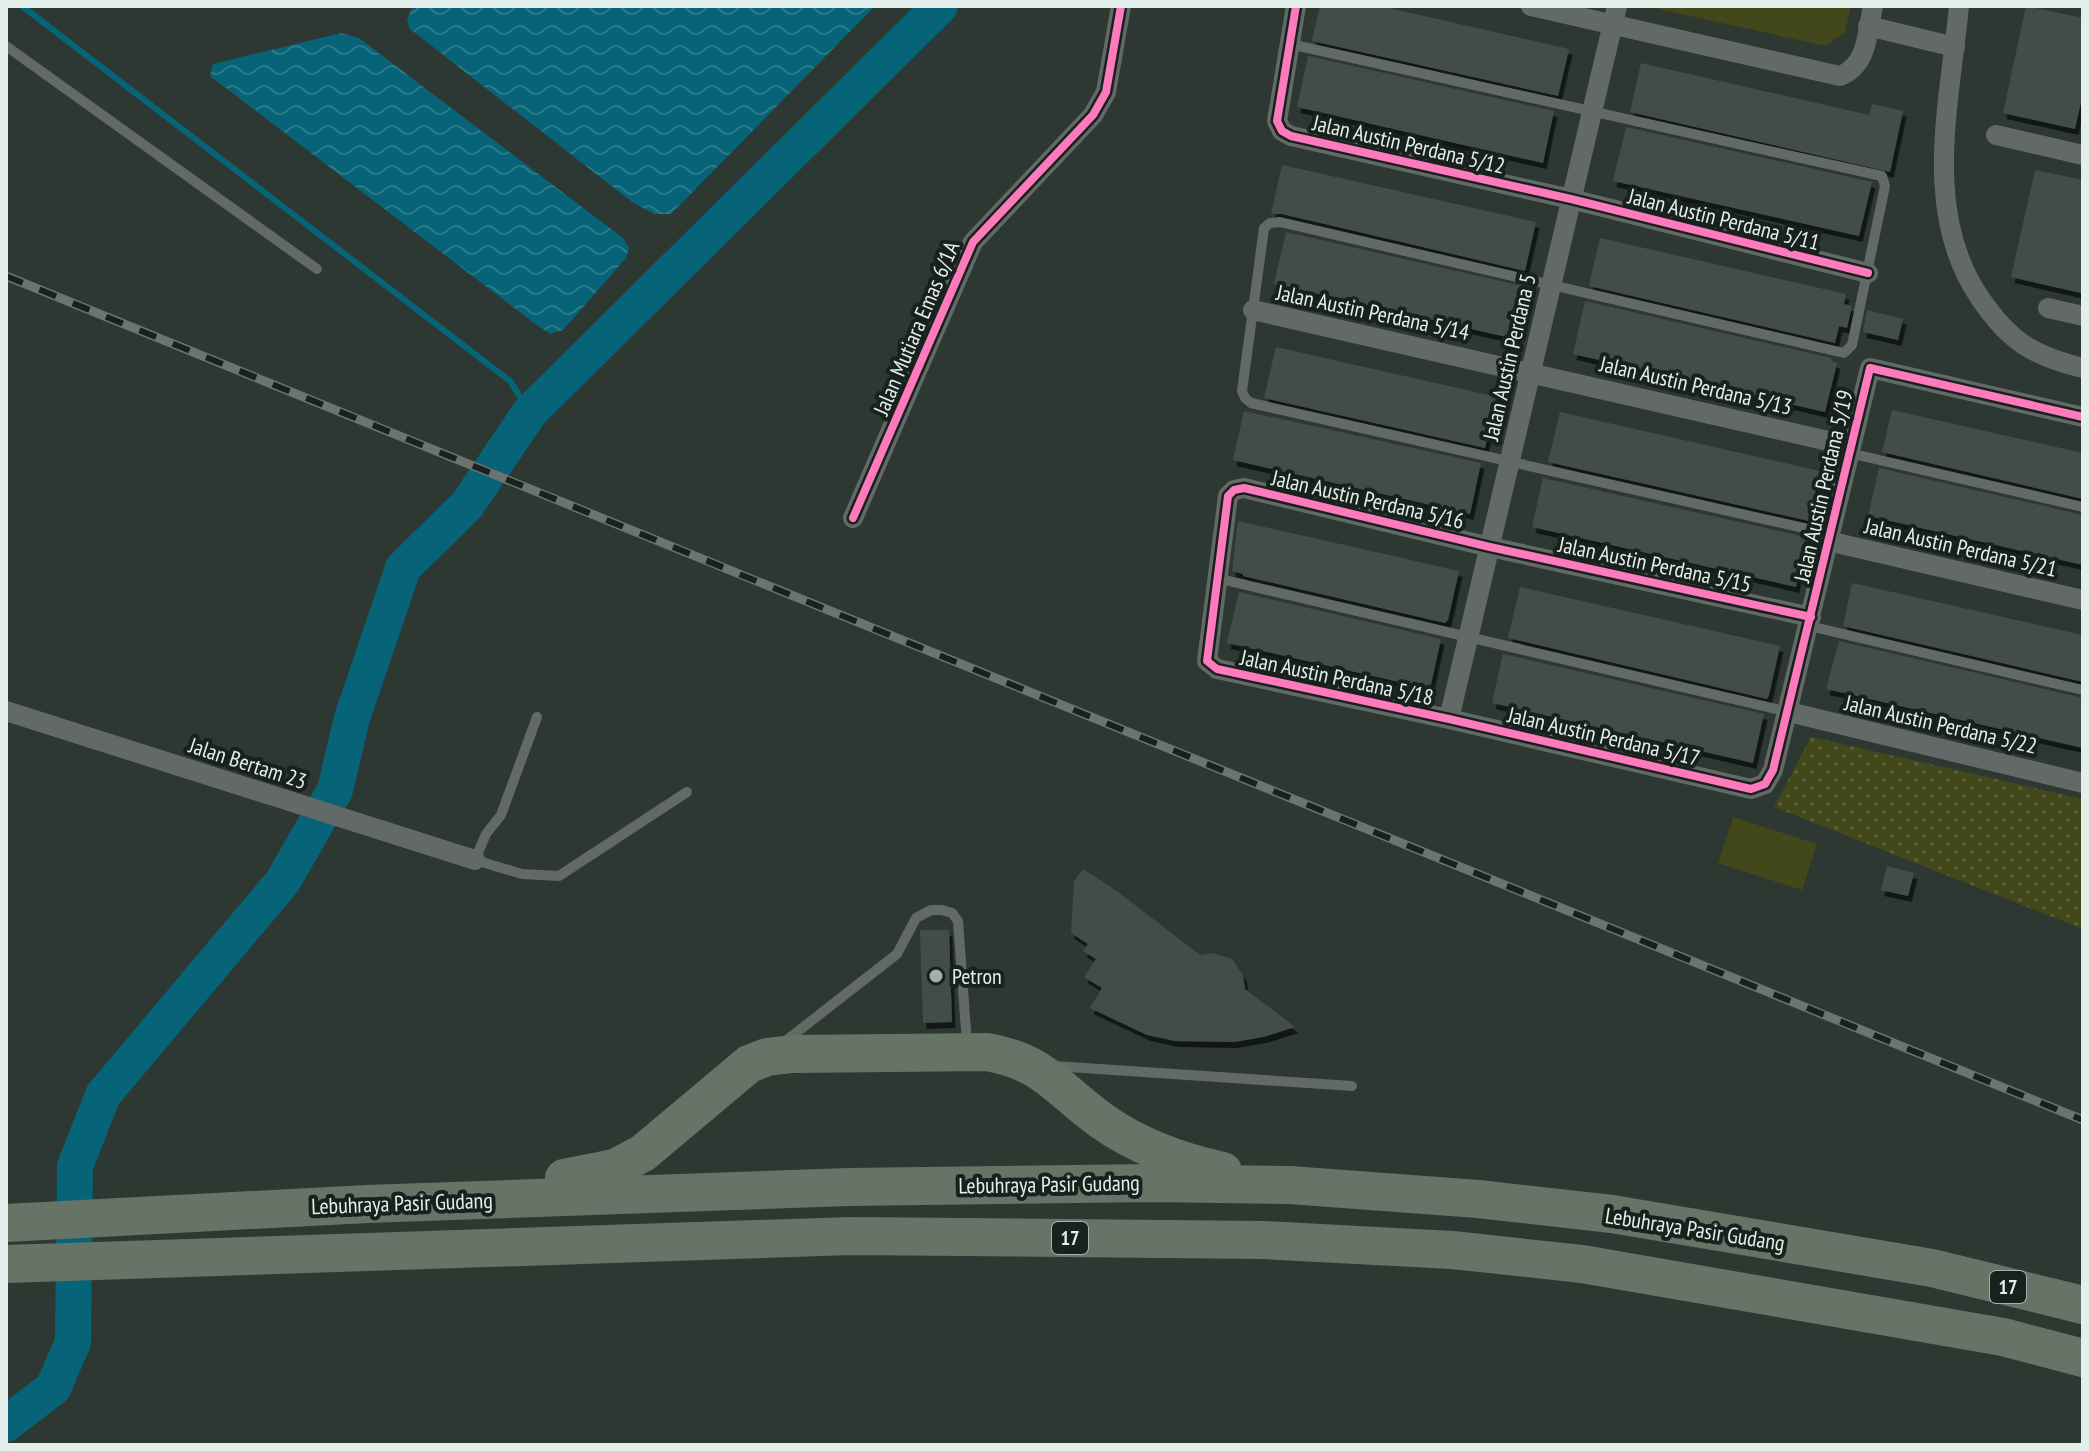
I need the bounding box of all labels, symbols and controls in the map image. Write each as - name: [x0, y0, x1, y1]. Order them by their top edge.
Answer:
- street label: Jalan Austin Perdana 5/12: [1309, 108, 1508, 180]
- street label: Jalan Austin Perdana 5/11: [1624, 181, 1823, 256]
- street label: Jalan Mutiara Emas 6/1A: [866, 236, 966, 420]
- street label: Jalan Austin Perdana 5: [1476, 271, 1542, 444]
- street label: Jalan Austin Perdana 5/14: [1273, 278, 1472, 346]
- street label: Jalan Austin Perdana 5/13: [1596, 349, 1795, 421]
- street label: Jalan Austin Perdana 5/19: [1787, 387, 1859, 586]
- street label: Jalan Austin Perdana 5/16: [1268, 463, 1467, 535]
- street label: Jalan Austin Perdana 5/21: [1861, 511, 2060, 583]
- street label: Jalan Austin Perdana 5/15: [1555, 530, 1754, 598]
- street label: Jalan Austin Perdana 5/18: [1237, 643, 1436, 711]
- street label: Jalan Austin Perdana 5/22: [1841, 688, 2040, 760]
- street label: Jalan Austin Perdana 5/17: [1504, 700, 1703, 772]
- street label: Jalan Bertam 23: [185, 731, 310, 795]
- place label: Petron: [952, 962, 1002, 990]
- marker: Petron: [927, 967, 945, 985]
- street label: Lebuhraya Pasir Gudang: [958, 1168, 1140, 1200]
- street label: Lebuhraya Pasir Gudang: [311, 1186, 493, 1220]
- street label: Lebuhraya Pasir Gudang: [1603, 1201, 1787, 1257]
- road number: 17: [1052, 1222, 1088, 1254]
- road number: 17: [1990, 1271, 2026, 1303]

